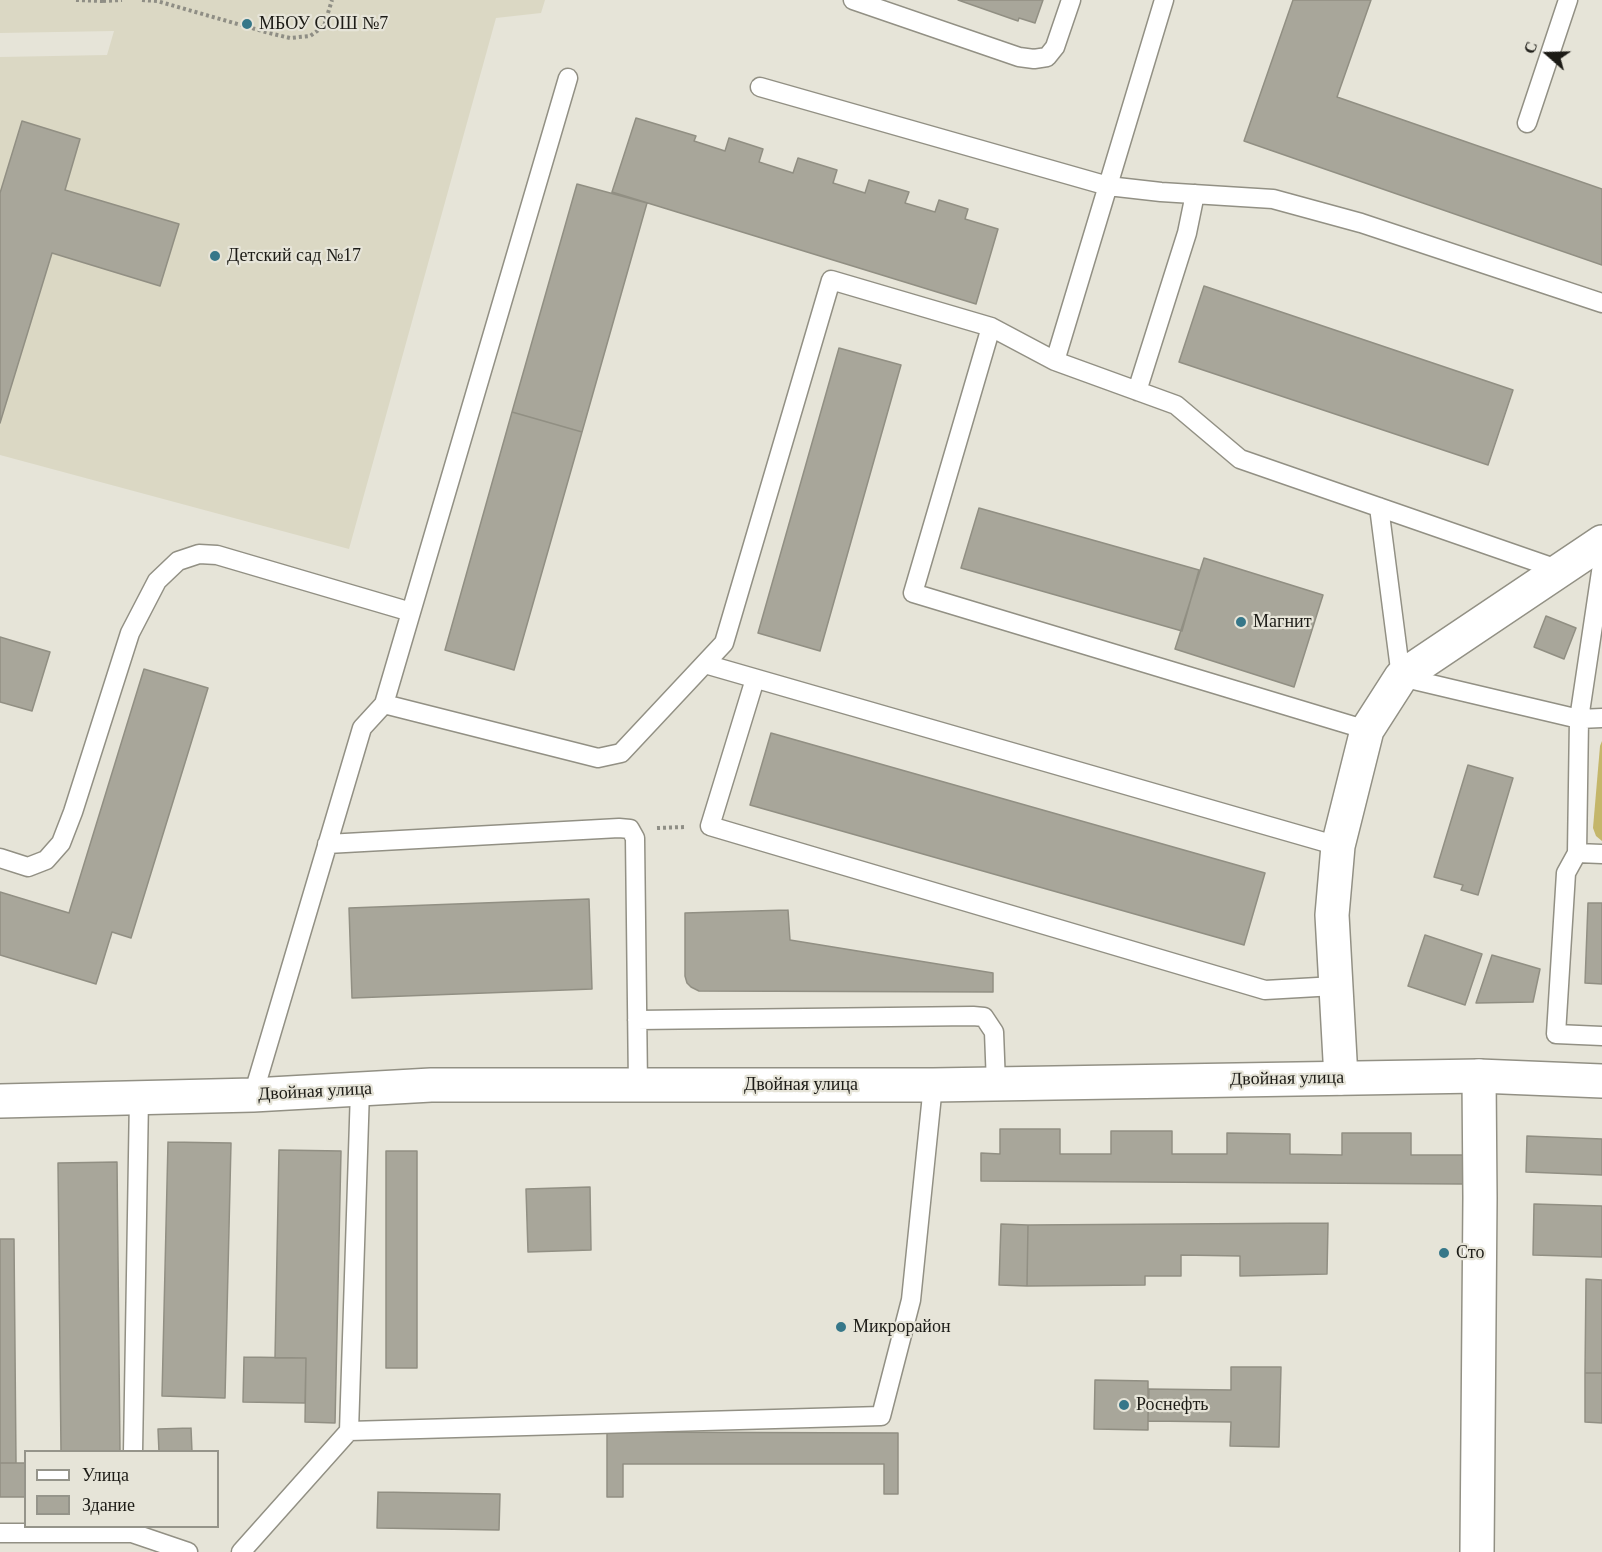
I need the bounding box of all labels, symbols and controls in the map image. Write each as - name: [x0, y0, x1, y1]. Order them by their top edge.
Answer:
- place label: МБОУ СОШ №7: [259, 13, 388, 35]
- marker: МБОУ СОШ №7: [240, 17, 254, 31]
- north arrow: [1518, 24, 1578, 84]
- text: С: [1521, 39, 1541, 56]
- place label: Детский сад №17: [227, 245, 361, 267]
- marker: Детский сад №17: [208, 249, 222, 263]
- place label: Магнит: [1253, 611, 1312, 633]
- marker: Магнит: [1234, 615, 1248, 629]
- street label: Двойная улица: [1230, 1067, 1344, 1091]
- street label: Двойная улица: [744, 1074, 858, 1096]
- street label: Двойная улица: [257, 1078, 373, 1106]
- place label: Сто: [1456, 1242, 1484, 1264]
- marker: Сто: [1437, 1246, 1451, 1260]
- place label: Микрорайон: [853, 1316, 951, 1338]
- marker: Микрорайон: [834, 1320, 848, 1334]
- place label: Роснефть: [1136, 1394, 1209, 1416]
- marker: Роснефть: [1117, 1398, 1131, 1412]
- legend: [24, 1450, 219, 1528]
- text: Улица: [82, 1465, 129, 1485]
- text: Здание: [82, 1495, 135, 1515]

